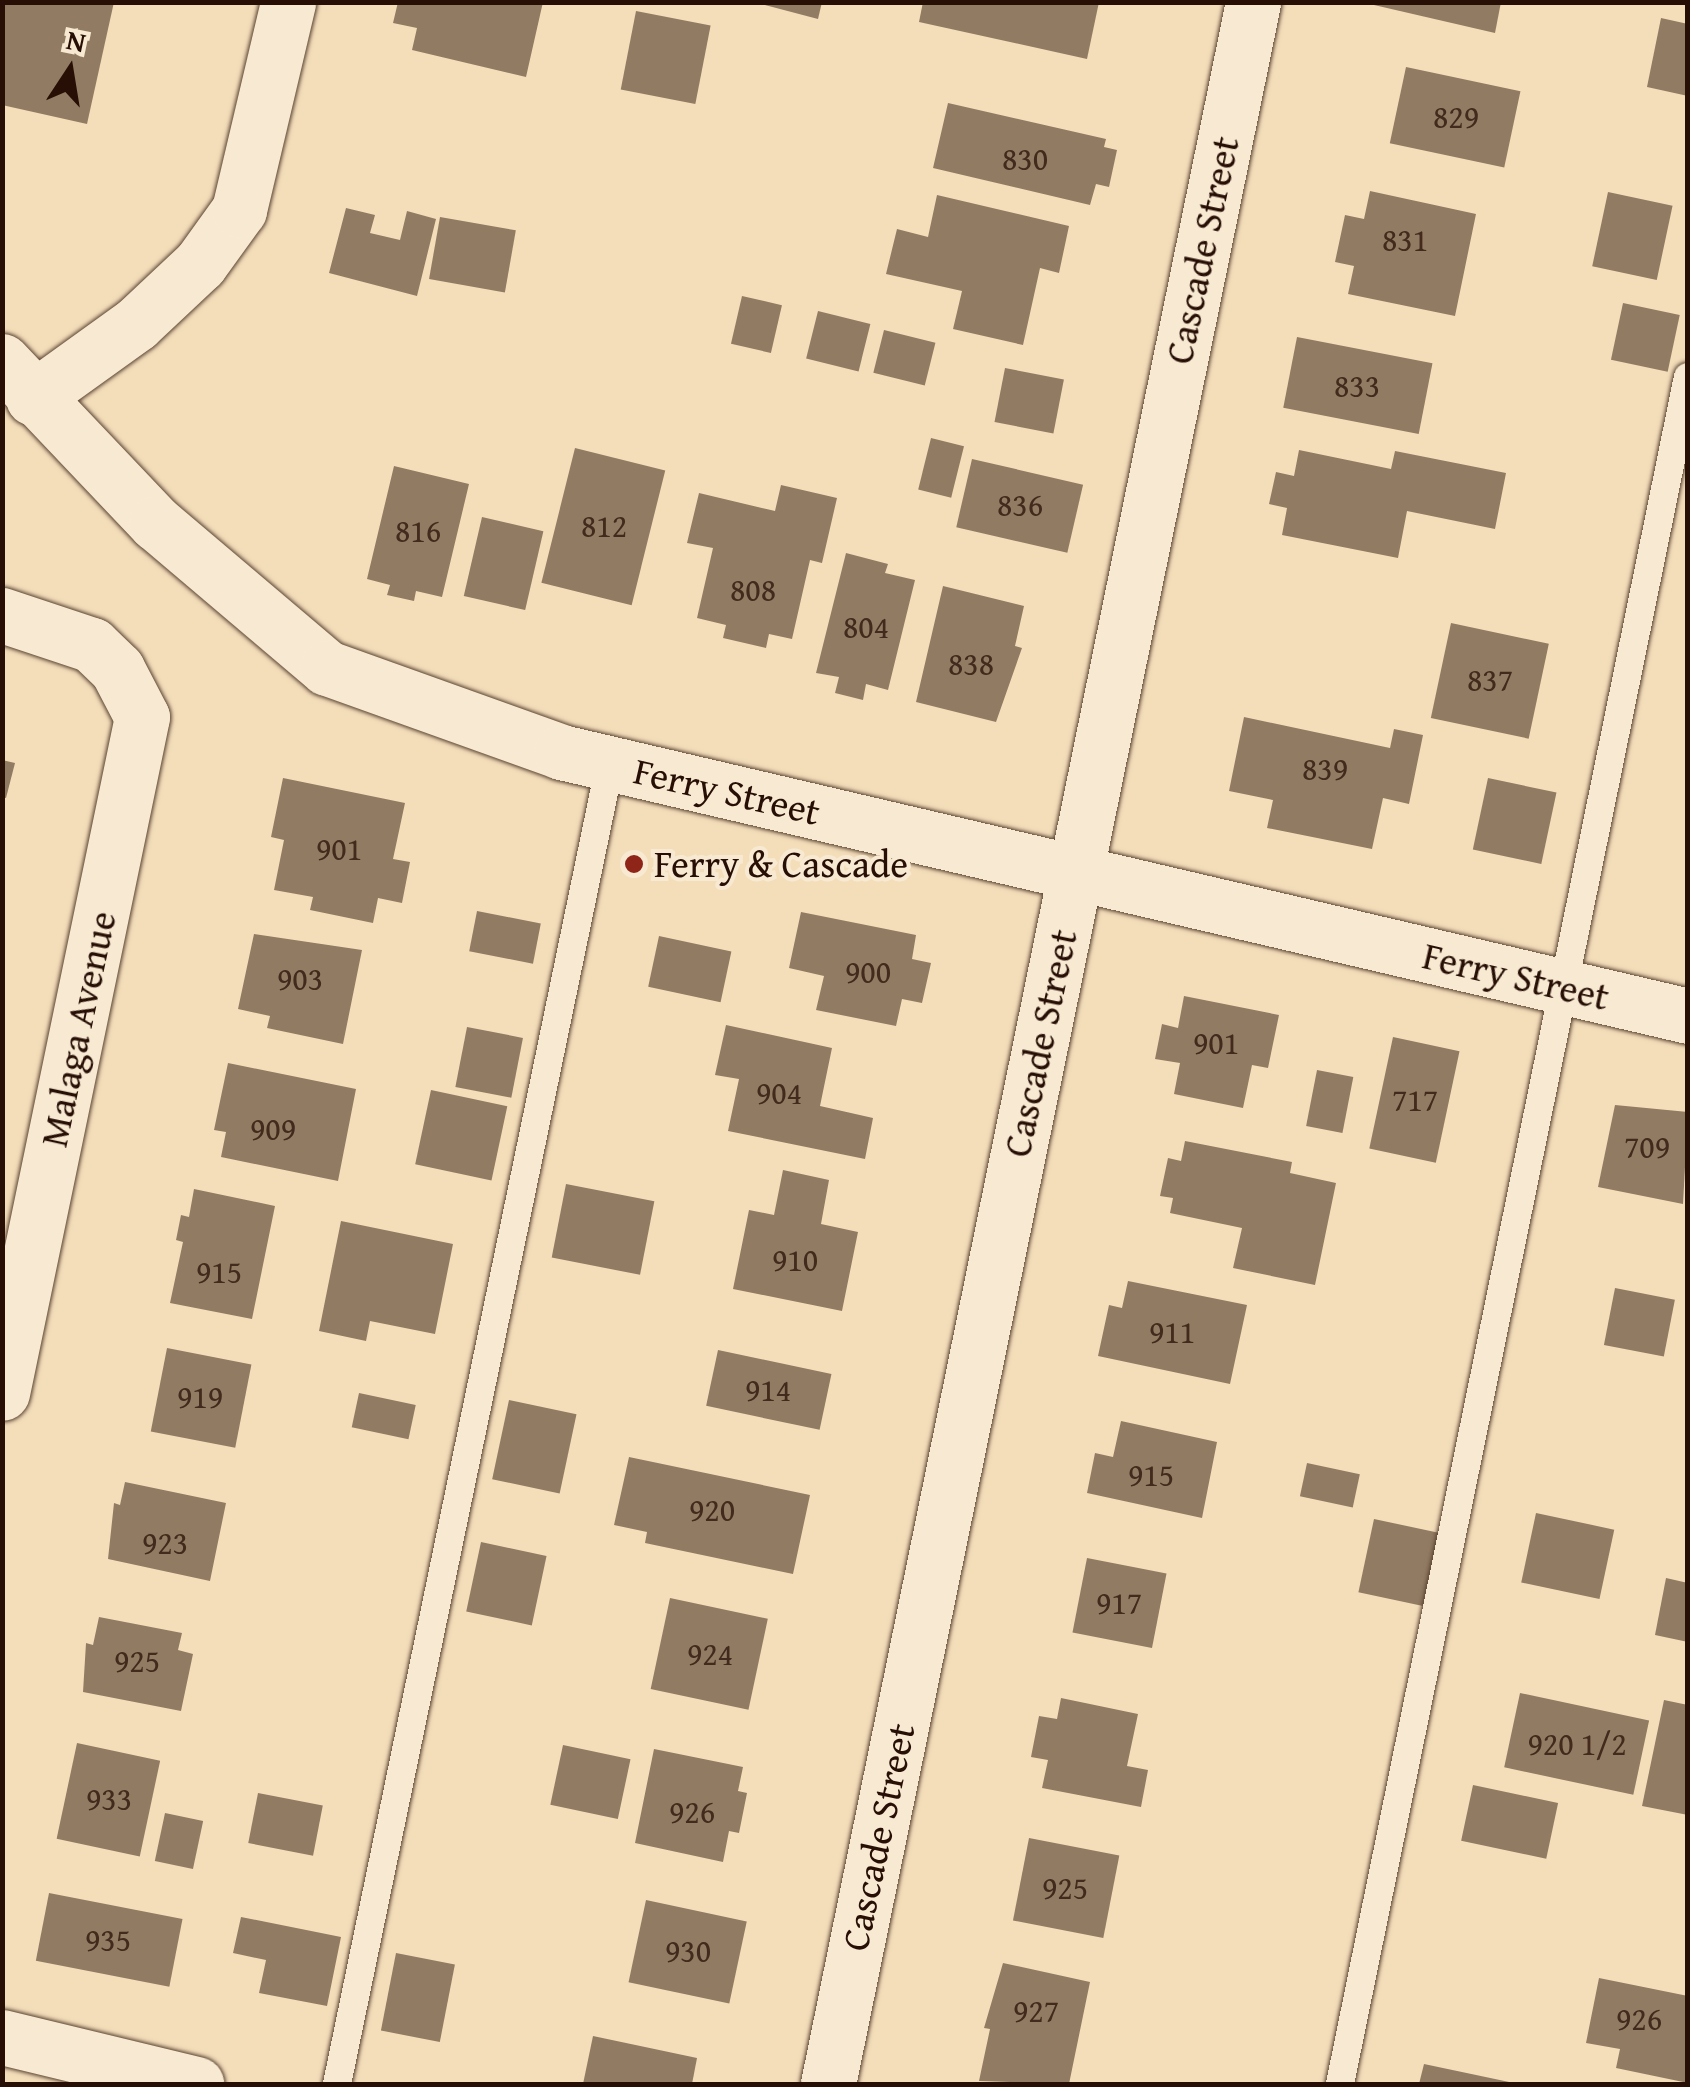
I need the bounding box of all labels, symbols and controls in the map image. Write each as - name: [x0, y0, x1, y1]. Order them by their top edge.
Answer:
- text: N: [63, 18, 90, 62]
- north arrow: [20, 20, 120, 120]
- house number: 829: [1433, 98, 1479, 136]
- street label: Cascade Street: [1156, 132, 1248, 368]
- house number: 830: [1002, 140, 1048, 178]
- house number: 831: [1382, 221, 1428, 259]
- house number: 833: [1334, 367, 1380, 405]
- house number: 836: [997, 486, 1043, 524]
- house number: 812: [581, 507, 627, 545]
- house number: 816: [395, 512, 441, 550]
- house number: 808: [730, 571, 776, 609]
- house number: 804: [843, 608, 889, 646]
- house number: 838: [948, 645, 994, 683]
- house number: 837: [1467, 661, 1513, 699]
- street label: Ferry Street: [629, 747, 825, 835]
- house number: 839: [1302, 750, 1348, 788]
- house number: 901: [316, 830, 362, 868]
- place label: Ferry & Cascade: [654, 841, 908, 887]
- marker: Ferry & Cascade: [623, 853, 645, 875]
- street label: Malaga Avenue: [31, 907, 125, 1151]
- street label: Cascade Street: [994, 925, 1086, 1161]
- street label: Ferry Street: [1418, 932, 1614, 1020]
- house number: 900: [845, 953, 891, 991]
- house number: 903: [277, 960, 323, 998]
- house number: 901: [1193, 1024, 1239, 1062]
- house number: 904: [756, 1074, 802, 1112]
- house number: 717: [1392, 1081, 1438, 1119]
- house number: 909: [250, 1110, 296, 1148]
- house number: 709: [1624, 1128, 1670, 1166]
- house number: 910: [772, 1241, 818, 1279]
- house number: 915: [196, 1253, 242, 1291]
- house number: 911: [1149, 1313, 1195, 1351]
- house number: 914: [745, 1371, 791, 1409]
- house number: 919: [177, 1378, 223, 1416]
- house number: 915: [1128, 1456, 1174, 1494]
- house number: 920: [689, 1491, 735, 1529]
- house number: 923: [142, 1524, 188, 1562]
- house number: 917: [1096, 1584, 1142, 1622]
- house number: 924: [687, 1635, 733, 1673]
- house number: 925: [114, 1642, 160, 1680]
- street label: Cascade Street: [832, 1719, 924, 1955]
- house number: 920 1/2: [1527, 1725, 1627, 1763]
- house number: 933: [86, 1780, 132, 1818]
- house number: 926: [669, 1793, 715, 1831]
- house number: 925: [1042, 1869, 1088, 1907]
- house number: 935: [85, 1921, 131, 1959]
- house number: 930: [665, 1932, 711, 1970]
- house number: 927: [1013, 1992, 1059, 2030]
- house number: 926: [1616, 2000, 1662, 2038]

